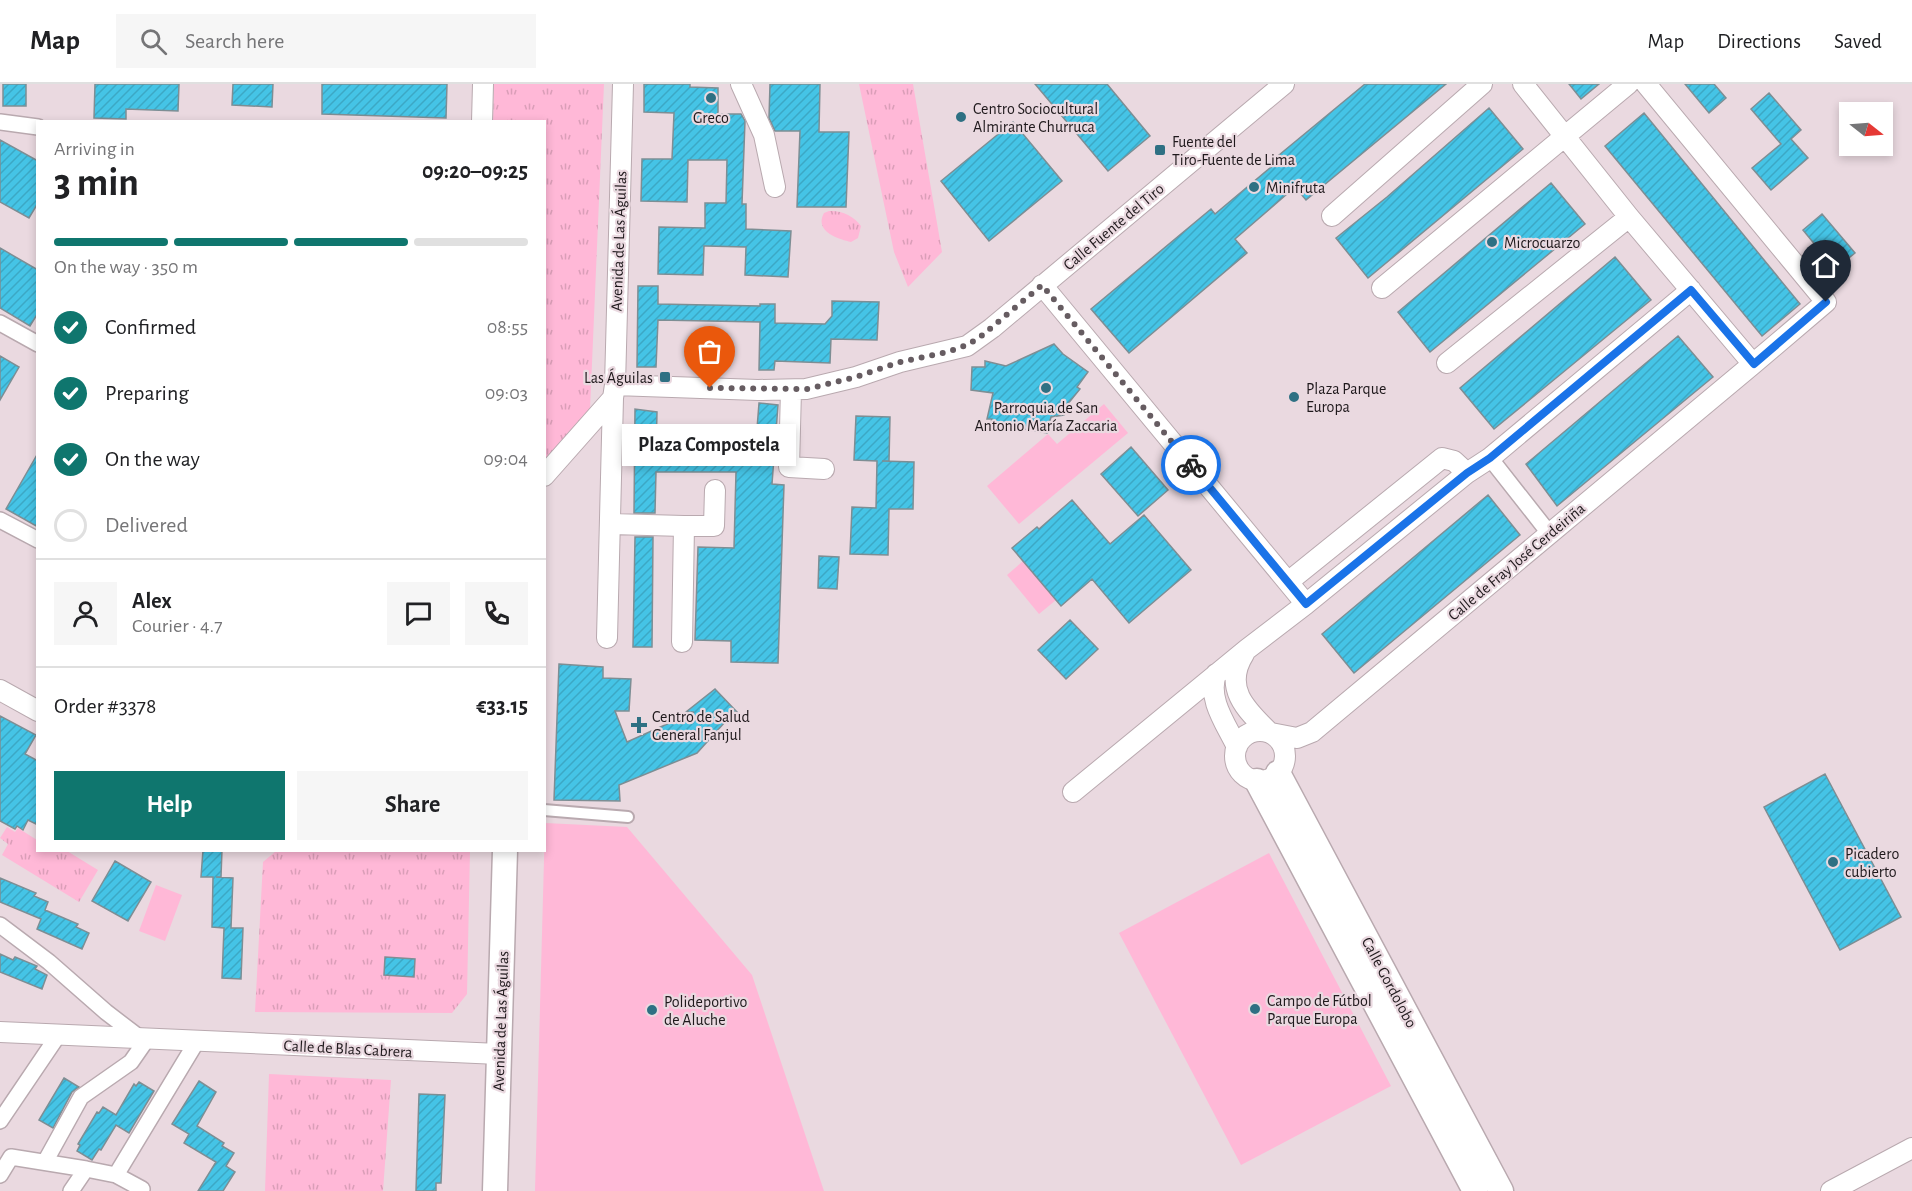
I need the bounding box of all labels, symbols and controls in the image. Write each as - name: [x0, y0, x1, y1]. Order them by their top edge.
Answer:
- search box: [116, 14, 536, 68]
- icon: search: [137, 25, 170, 58]
- text: Map: [30, 27, 80, 55]
- text: Search here: [185, 30, 284, 52]
- text: Map: [1648, 31, 1684, 52]
- text: Directions: [1717, 31, 1801, 52]
- text: Saved: [1834, 31, 1882, 52]
- marker: Greco: [704, 91, 718, 105]
- place label: Centro Sociocultural Almirante Churruca: [973, 101, 1098, 135]
- north arrow: [1839, 102, 1893, 156]
- map controls: [1839, 102, 1893, 156]
- place label: Greco: [693, 110, 729, 126]
- marker: Centro Sociocultural Almirante Churruca: [954, 110, 968, 124]
- place label: Fuente del Tiro-Fuente de Lima: [1172, 134, 1295, 168]
- text: Arriving in: [54, 139, 135, 159]
- marker: Fuente del Tiro-Fuente de Lima: [1153, 143, 1167, 157]
- text: 09:20–09:25: [422, 160, 528, 182]
- text: 3 min: [54, 164, 139, 203]
- street label: Avenida de Las Águilas: [607, 170, 629, 312]
- street label: Calle Fuente del Tiro: [1060, 180, 1167, 273]
- marker: Minifruta: [1247, 180, 1261, 194]
- place label: Minifruta: [1266, 180, 1325, 196]
- marker: Microcuarzo: [1485, 235, 1499, 249]
- place label: Microcuarzo: [1504, 235, 1581, 251]
- pin: [1800, 240, 1851, 302]
- icon: home: [1809, 249, 1842, 282]
- text: On the way · 350 m: [54, 257, 198, 277]
- icon: check: [54, 311, 87, 344]
- text: Confirmed: [105, 316, 196, 338]
- text: 08:55: [487, 317, 528, 337]
- pin: [684, 326, 735, 388]
- icon: bag: [693, 335, 726, 368]
- place label: Las Águilas: [584, 368, 653, 386]
- marker: Las Águilas: [658, 370, 672, 384]
- icon: check: [54, 377, 87, 410]
- marker: Parroquia de San Antonio María Zaccaria: [1039, 381, 1053, 395]
- place label: Plaza Parque Europa: [1306, 381, 1386, 415]
- text: Preparing: [105, 382, 189, 404]
- text: 09:03: [485, 383, 528, 403]
- marker: Plaza Parque Europa: [1287, 390, 1301, 404]
- place label: Parroquia de San Antonio María Zaccaria: [975, 400, 1117, 434]
- callout: Plaza Compostela: [623, 424, 797, 466]
- text: Plaza Compostela: [638, 435, 780, 455]
- courier: [1161, 435, 1221, 495]
- icon: check: [54, 443, 87, 476]
- text: On the way: [105, 448, 200, 470]
- text: 09:04: [483, 449, 528, 469]
- icon: bike: [1175, 449, 1208, 482]
- street label: Calle de Fray José Cerdeiriña: [1445, 500, 1589, 624]
- text: Delivered: [105, 514, 188, 536]
- button: person: [54, 582, 117, 645]
- button: chat: [387, 582, 450, 645]
- button: phone: [465, 582, 528, 645]
- text: Alex: [132, 590, 172, 612]
- text: Courier · 4.7: [132, 616, 223, 636]
- text: Order #3378: [54, 695, 156, 717]
- text: €33.15: [476, 695, 528, 717]
- place label: Centro de Salud General Fanjul: [652, 709, 750, 744]
- marker: Centro de Salud General Fanjul: [630, 716, 648, 734]
- button: Help: [54, 771, 285, 840]
- button: Share: [297, 771, 528, 840]
- place label: Picadero cubierto: [1845, 846, 1899, 880]
- marker: Picadero cubierto: [1826, 855, 1840, 869]
- street label: Calle Gordolobo: [1359, 935, 1420, 1030]
- street label: Avenida de Las Águilas: [489, 950, 511, 1092]
- place label: Campo de Fútbol Parque Europa: [1267, 993, 1372, 1027]
- place label: Polideportivo de Aluche: [664, 994, 748, 1028]
- marker: Campo de Fútbol Parque Europa: [1248, 1002, 1262, 1016]
- marker: Polideportivo de Aluche: [645, 1003, 659, 1017]
- street label: Calle de Blas Cabrera: [283, 1038, 413, 1060]

